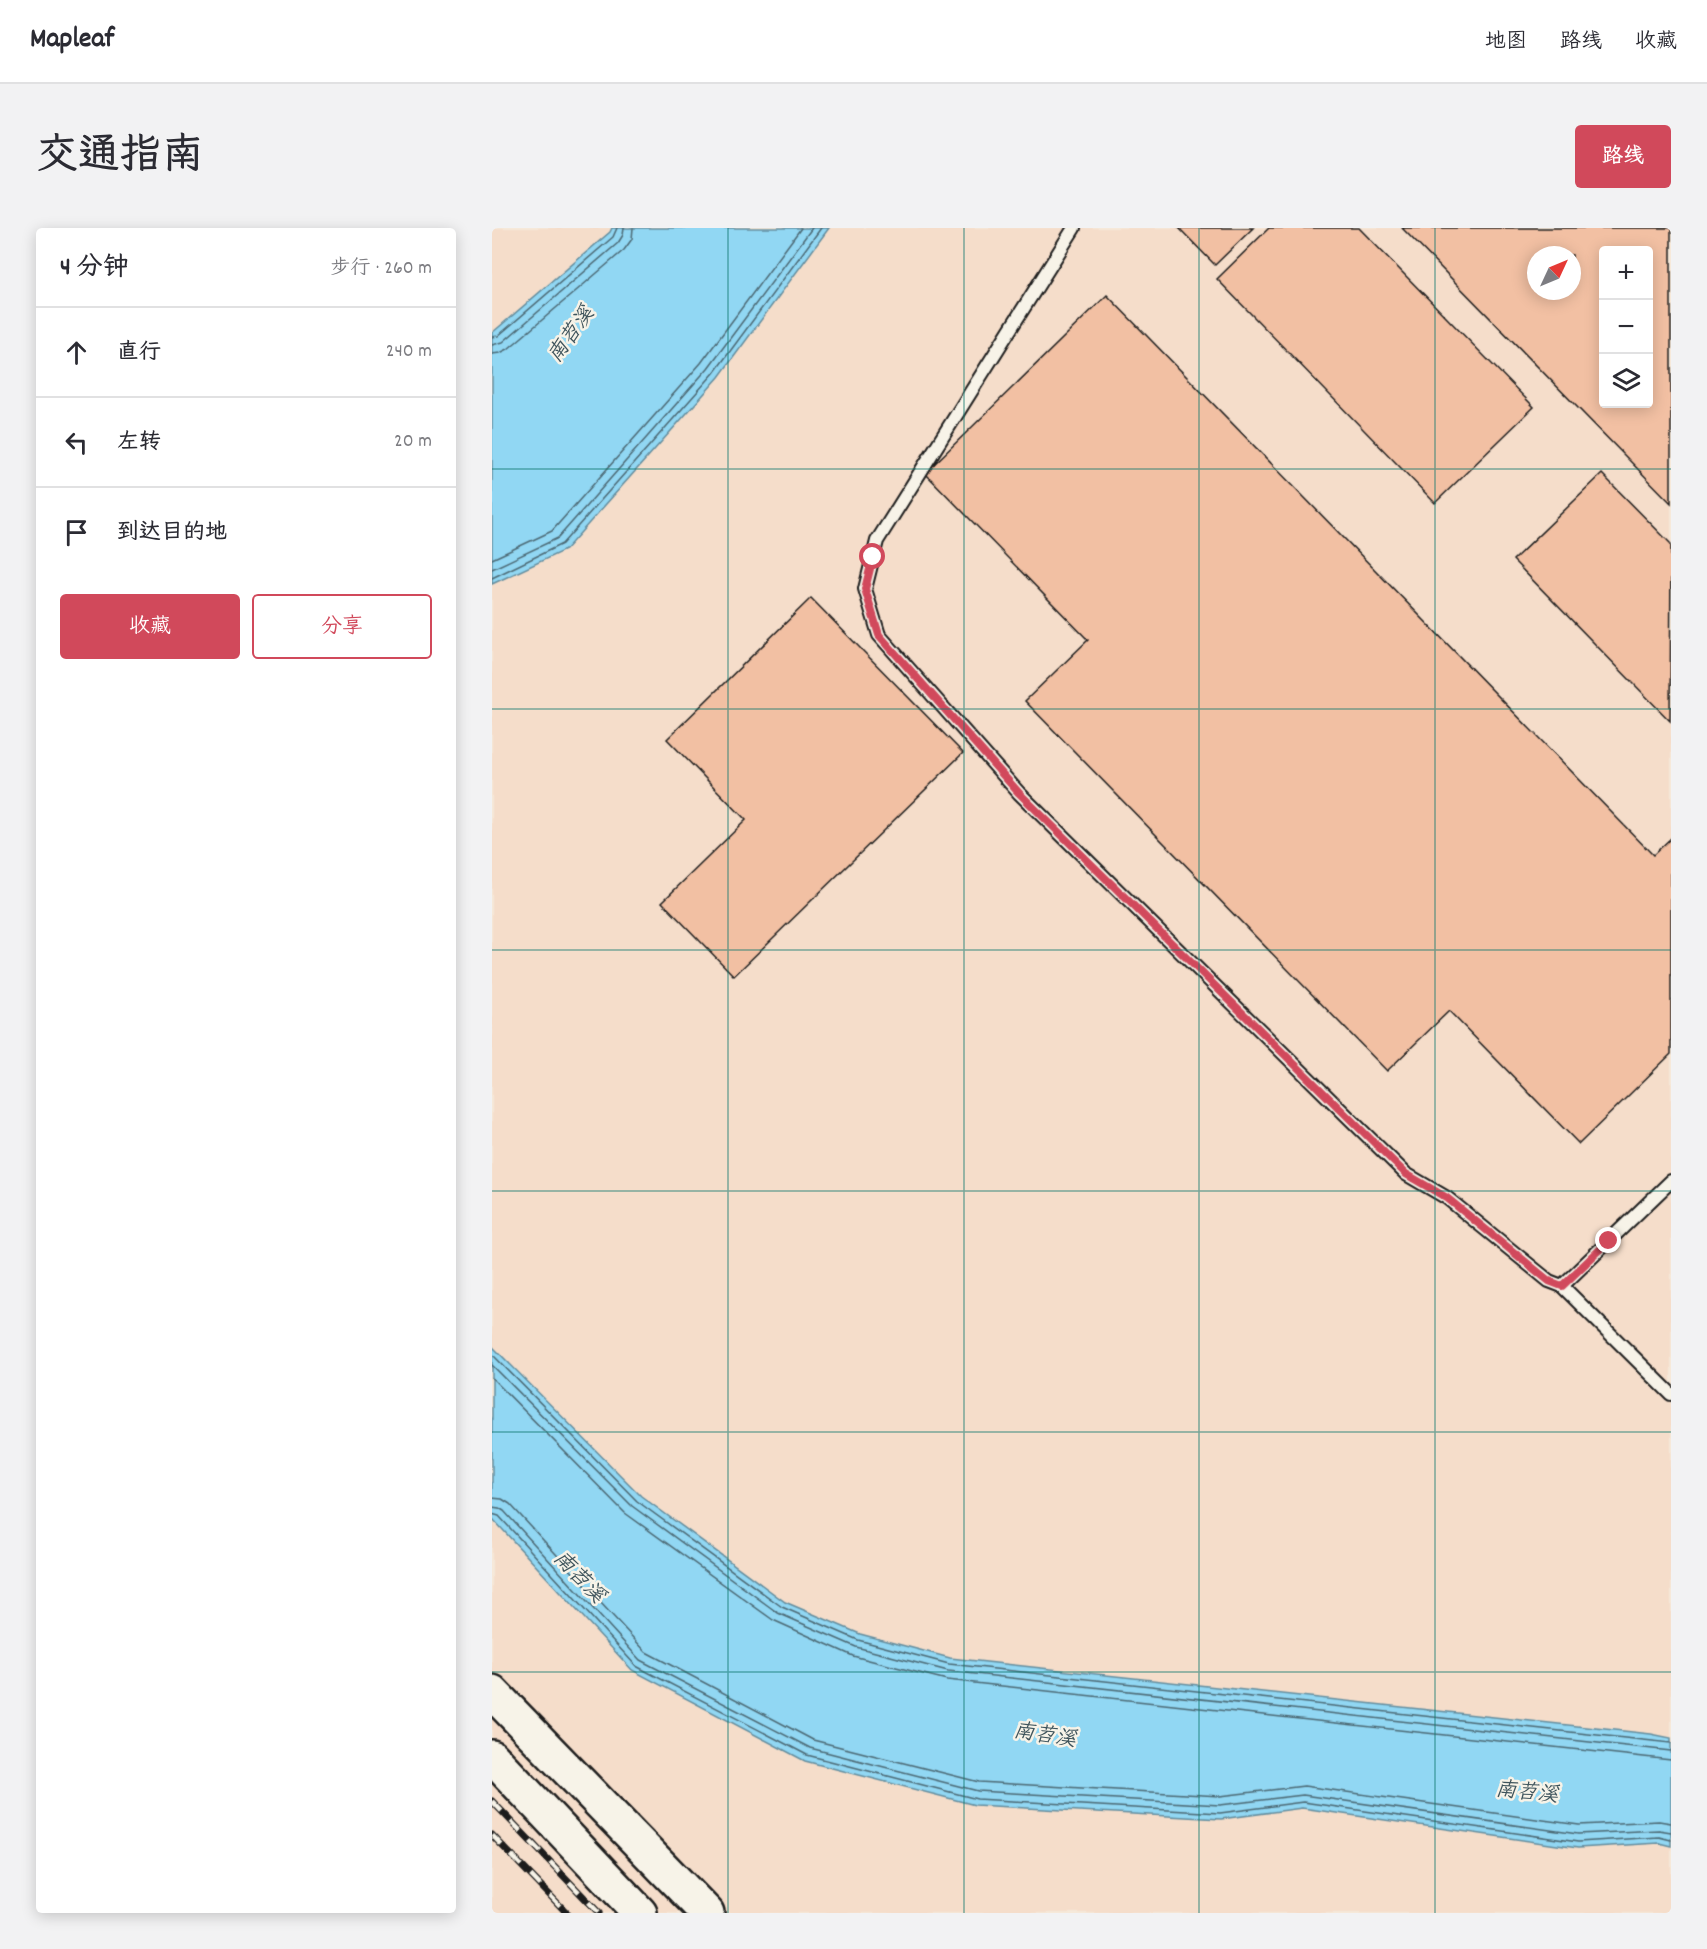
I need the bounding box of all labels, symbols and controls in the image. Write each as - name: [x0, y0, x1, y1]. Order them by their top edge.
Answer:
- text: Mapleaf: [30, 21, 114, 61]
- text: 地图: [1485, 28, 1527, 58]
- text: 路线: [1560, 28, 1602, 58]
- text: 收藏: [1635, 28, 1677, 58]
- button: 路线: [1575, 125, 1671, 188]
- text: 交通指南: [36, 129, 204, 189]
- north arrow: [1527, 246, 1581, 300]
- map controls: [1599, 246, 1653, 408]
- button: +: [1599, 246, 1653, 300]
- text: 4 分钟: [60, 250, 129, 287]
- text: 步行 · 260 m: [331, 255, 432, 283]
- button: −: [1599, 300, 1653, 354]
- water label: 南苕溪: [542, 301, 604, 370]
- icon: ahead: [60, 336, 93, 369]
- text: 直行: [117, 338, 161, 369]
- text: 240 m: [386, 338, 432, 366]
- button: layers: [1599, 354, 1653, 408]
- icon: left: [60, 426, 93, 459]
- text: 左转: [117, 428, 161, 459]
- text: 20 m: [394, 428, 432, 456]
- icon: arrive: [60, 516, 93, 549]
- text: 到达目的地: [117, 518, 227, 549]
- route start: [859, 543, 885, 569]
- button: 收藏: [60, 594, 240, 659]
- button: 分享: [252, 594, 432, 659]
- route end: [1595, 1227, 1621, 1253]
- water label: 南苕溪: [545, 1545, 611, 1612]
- water label: 南苕溪: [1011, 1717, 1079, 1757]
- water label: 南苕溪: [1494, 1776, 1561, 1812]

